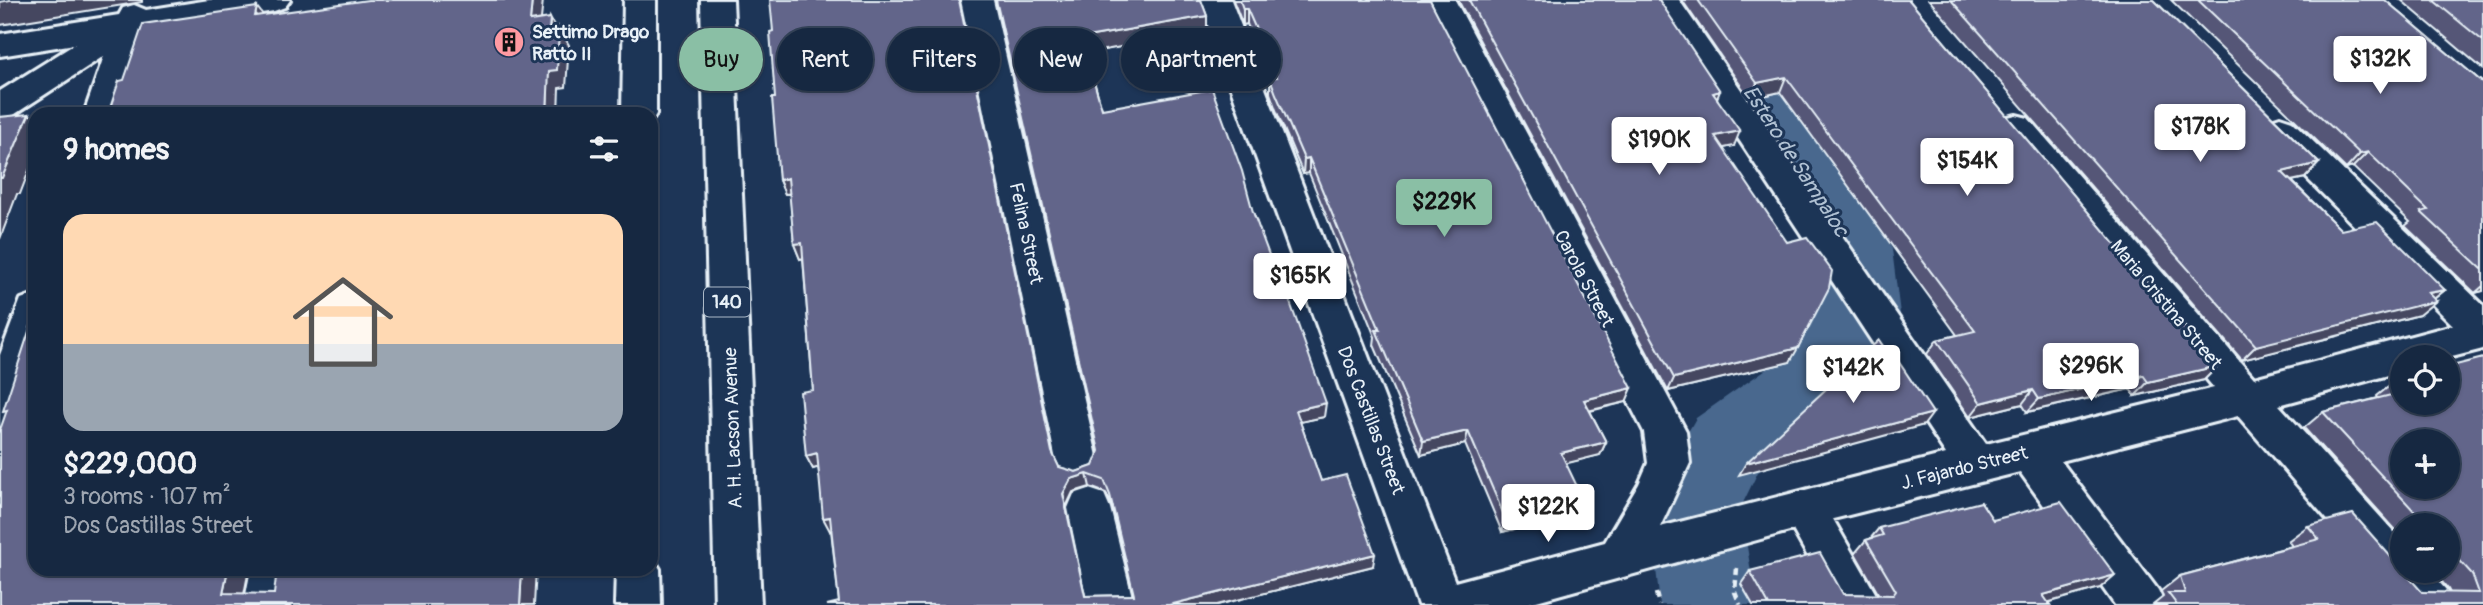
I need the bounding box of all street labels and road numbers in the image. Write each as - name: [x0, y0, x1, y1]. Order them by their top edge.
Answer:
- street label: Felina Street: [1004, 180, 1049, 286]
- street label: Carola Street: [1549, 226, 1620, 331]
- street label: Maria Cristina Street: [2105, 235, 2228, 375]
- road number: 140: [704, 288, 750, 316]
- street label: Dos Castillas Street: [1332, 343, 1410, 498]
- street label: A. H. Lacson Avenue: [718, 346, 748, 509]
- street label: J. Fajardo Street: [1898, 441, 2031, 495]

